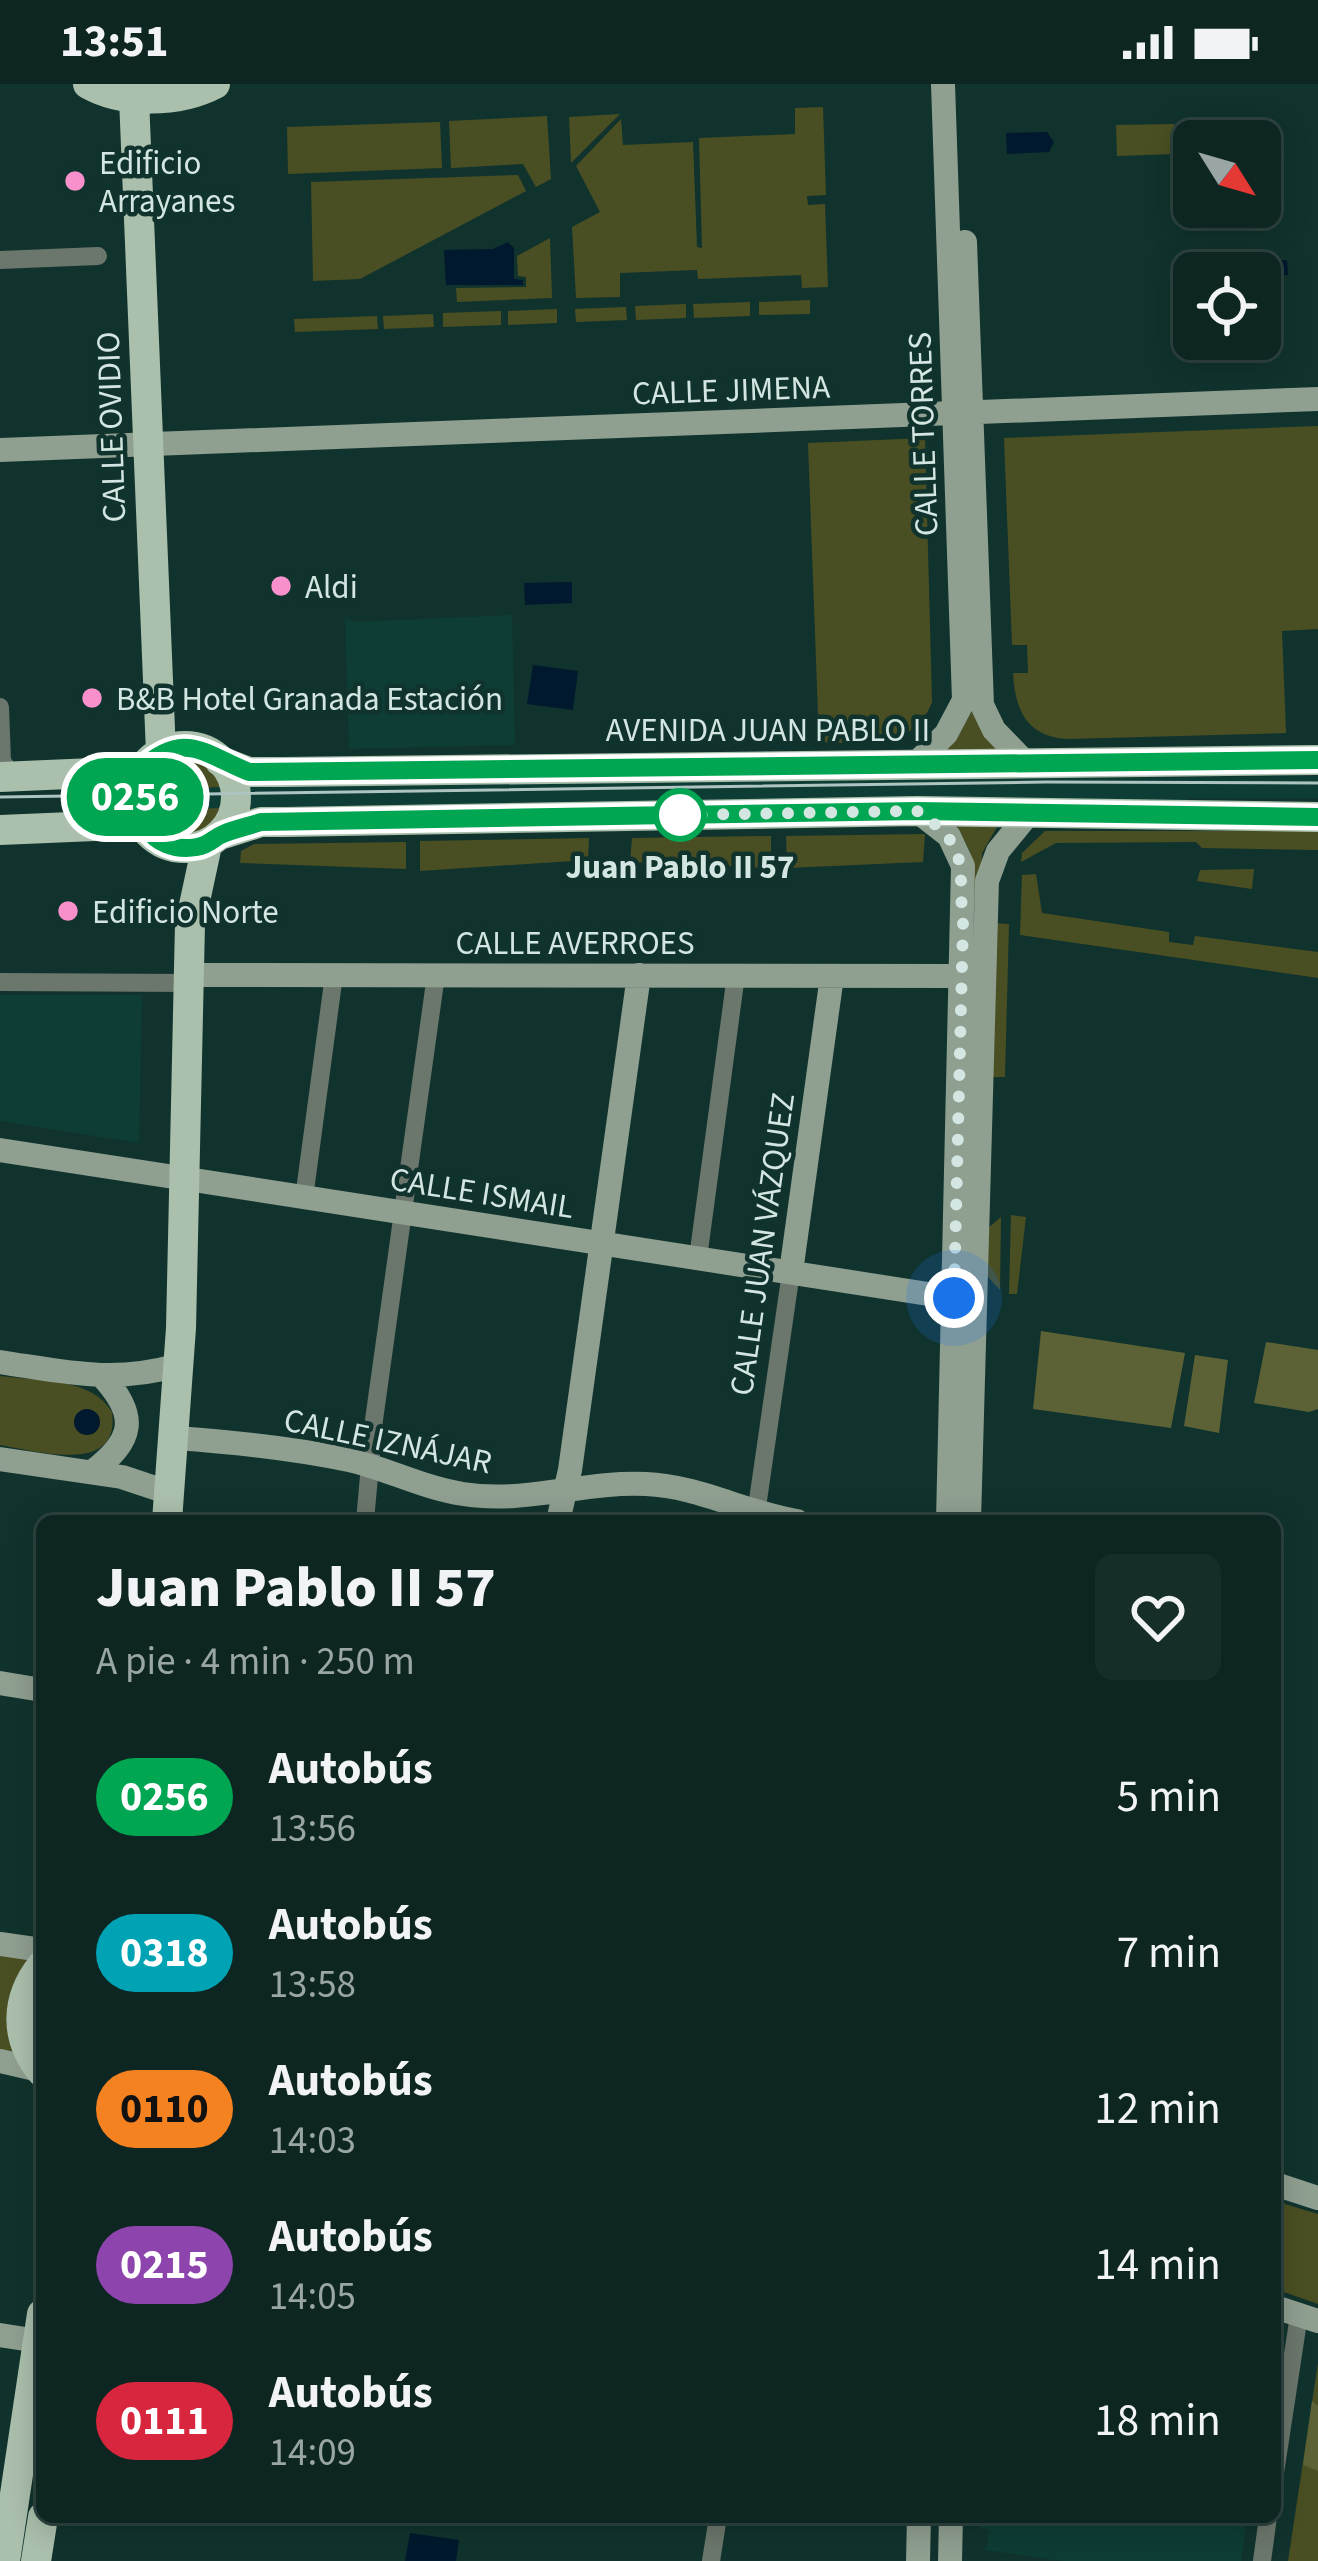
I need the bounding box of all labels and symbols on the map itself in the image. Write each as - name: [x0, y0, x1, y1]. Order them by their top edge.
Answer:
- north arrow: [1173, 120, 1281, 228]
- place label: Edificio Arrayanes: [99, 140, 235, 225]
- marker: Edificio Arrayanes: [62, 168, 88, 194]
- street label: CALLE OVIDIO: [85, 331, 138, 523]
- street label: CALLE TORRES: [896, 331, 951, 537]
- street label: CALLE JIMENA: [631, 364, 831, 417]
- place label: Aldi: [305, 564, 358, 611]
- marker: Aldi: [268, 573, 294, 599]
- place label: B&B Hotel Granada Estación: [116, 676, 503, 723]
- marker: B&B Hotel Granada Estación: [79, 685, 105, 711]
- street label: AVENIDA JUAN PABLO II: [606, 707, 930, 754]
- line badge: 0256: [51, 758, 219, 836]
- marker: Juan Pablo II 57: [655, 790, 705, 840]
- place label: Juan Pablo II 57: [566, 844, 794, 891]
- place label: Edificio Norte: [92, 889, 279, 936]
- marker: Edificio Norte: [55, 898, 81, 924]
- street label: CALLE AVERROES: [455, 920, 695, 967]
- street label: CALLE JUAN VÁZQUEZ: [718, 1090, 807, 1398]
- street label: CALLE ISMAIL: [386, 1156, 577, 1231]
- your location: [924, 1268, 984, 1328]
- street label: CALLE IZNÁJAR: [280, 1397, 496, 1486]

